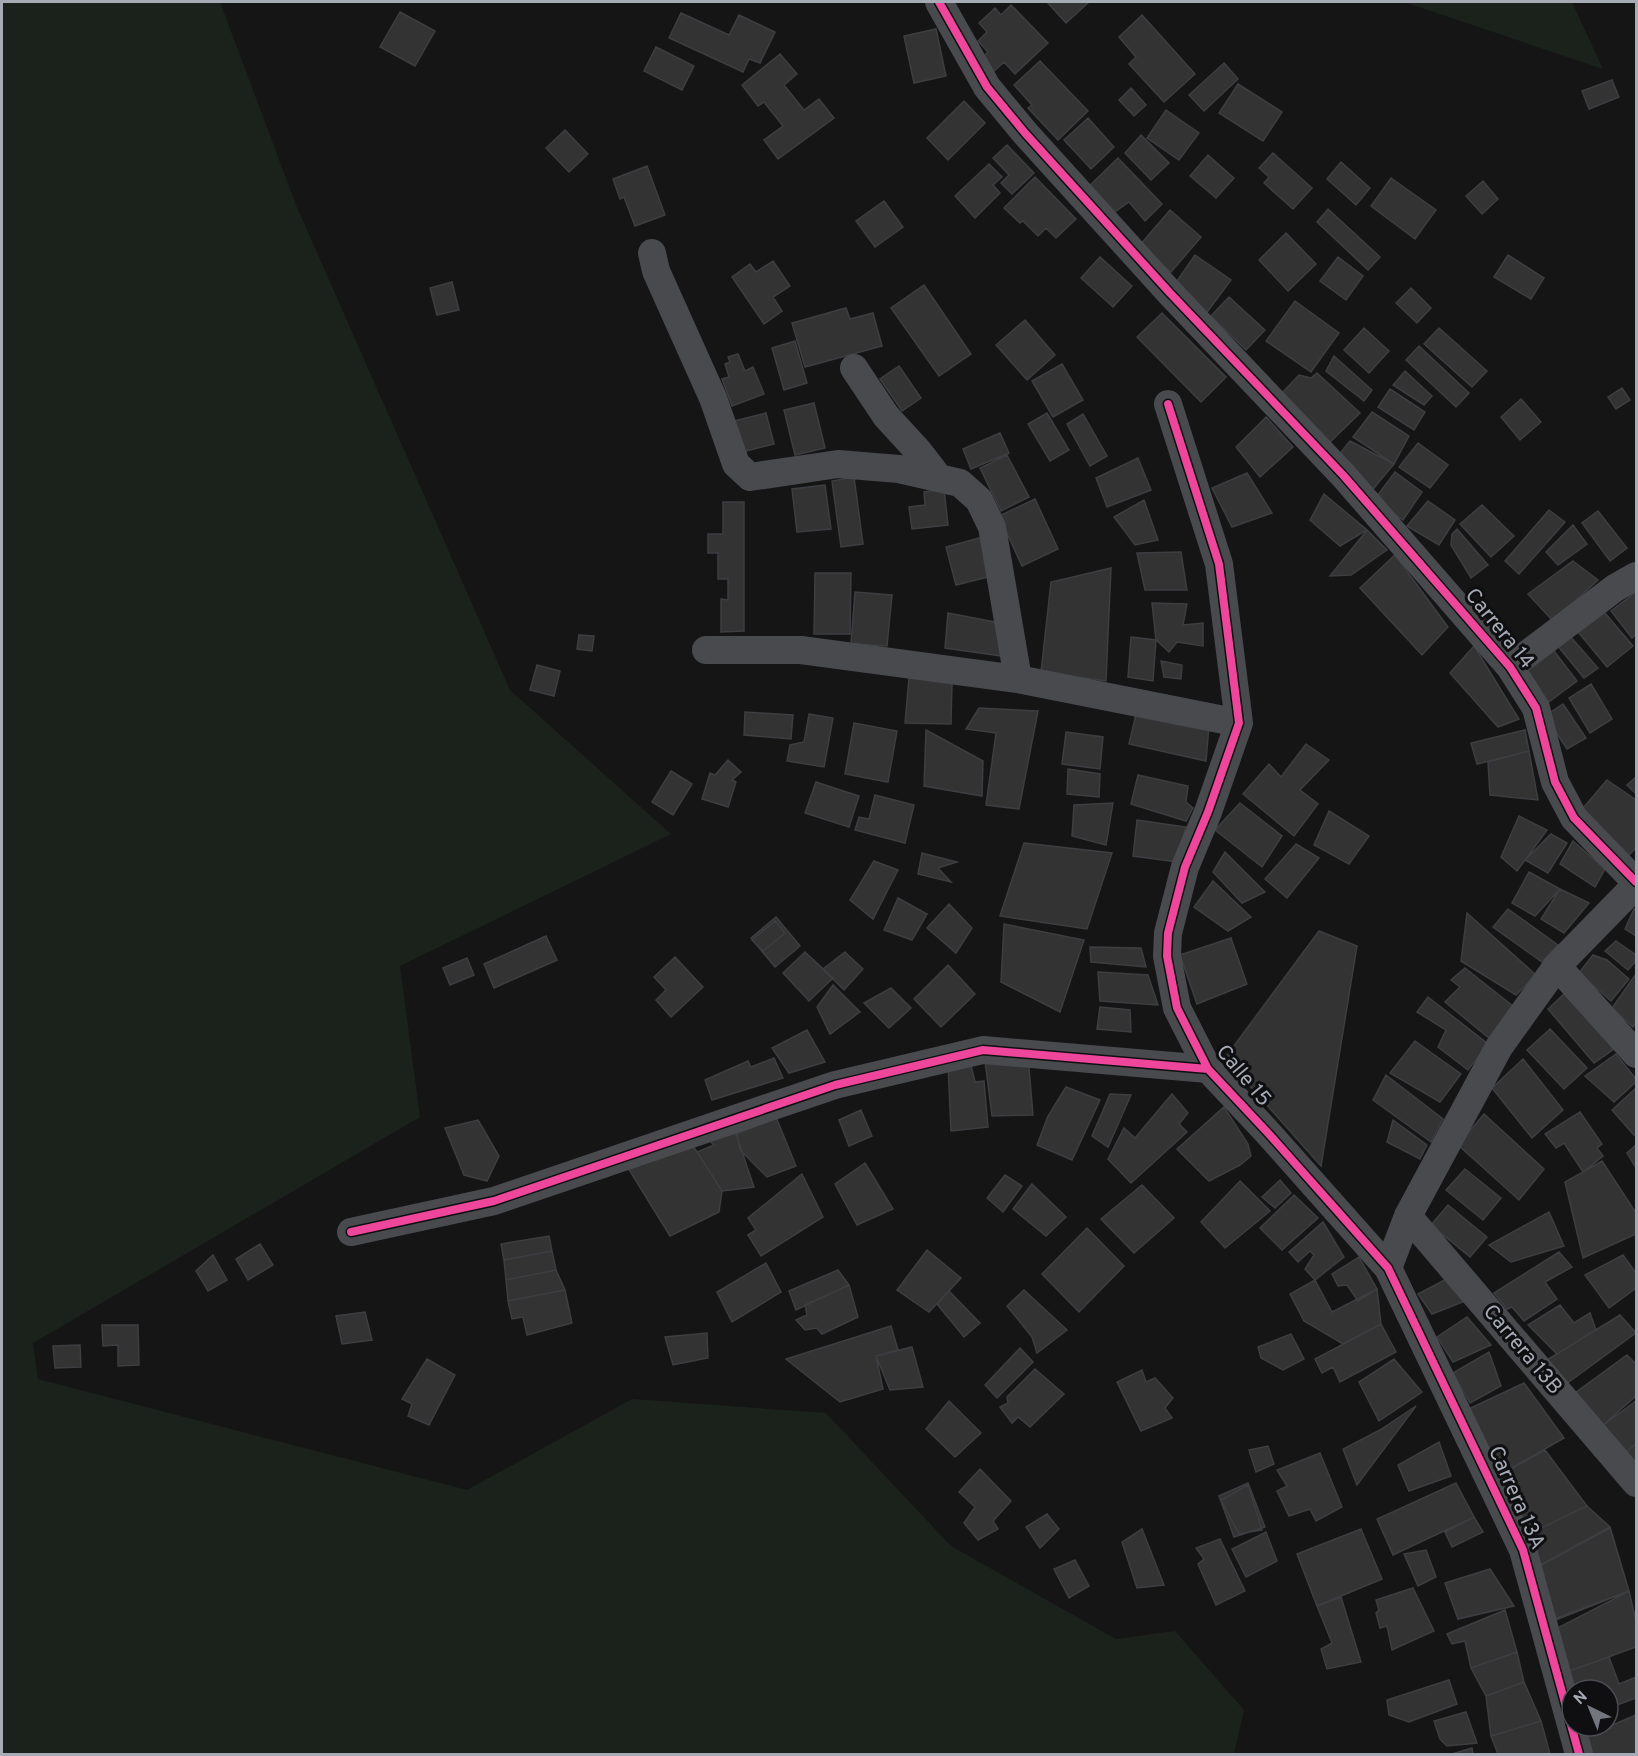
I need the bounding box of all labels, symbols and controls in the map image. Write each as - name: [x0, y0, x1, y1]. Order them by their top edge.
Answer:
- street label: Carrera 14: [1458, 583, 1540, 675]
- street label: Calle 15: [1209, 1039, 1277, 1113]
- street label: Carrera 13B: [1476, 1299, 1568, 1401]
- street label: Carrera 13A: [1481, 1442, 1551, 1554]
- north arrow: [1560, 1678, 1620, 1738]
- text: N: [1570, 1687, 1592, 1710]

